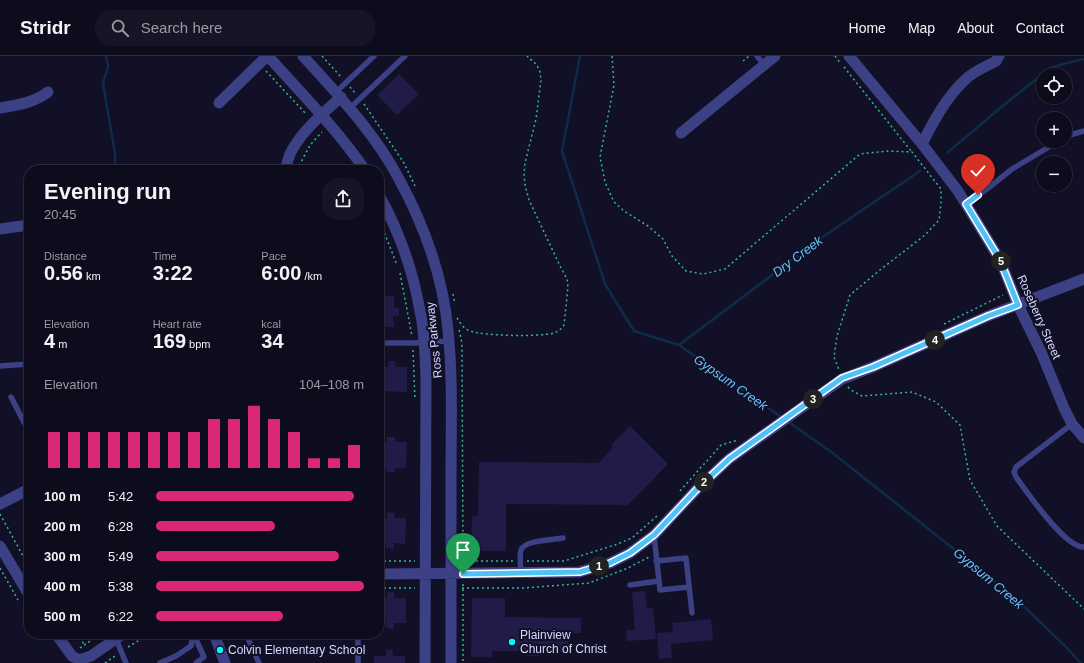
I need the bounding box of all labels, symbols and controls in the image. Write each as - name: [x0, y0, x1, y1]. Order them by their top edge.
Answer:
- search box: [95, 10, 375, 46]
- text: Stridr: [20, 17, 71, 38]
- icon: search: [109, 17, 131, 39]
- text: Search here: [141, 19, 222, 36]
- text: Home: [849, 20, 886, 36]
- text: Map: [908, 20, 935, 36]
- text: About: [957, 20, 994, 36]
- text: Contact: [1016, 20, 1064, 36]
- map controls: [1036, 68, 1072, 192]
- button: locate: [1036, 68, 1072, 104]
- button: +: [1036, 112, 1072, 148]
- pin: [961, 154, 995, 195]
- button: −: [1036, 156, 1072, 192]
- icon: check: [967, 160, 989, 182]
- button: share: [322, 178, 364, 220]
- text: Evening run: [44, 179, 171, 204]
- text: 20:45: [44, 207, 77, 222]
- water label: Dry Creek: [769, 232, 826, 280]
- text: Distance: [44, 250, 87, 262]
- text: Time: [153, 250, 177, 262]
- text: Pace: [261, 250, 286, 262]
- pin: 5: [991, 251, 1011, 271]
- text: 5: [998, 255, 1004, 267]
- text: 0.56: [44, 262, 83, 284]
- text: 3:22: [153, 262, 193, 284]
- text: 6:00: [261, 262, 301, 284]
- text: km: [83, 270, 101, 282]
- text: /km: [301, 270, 322, 282]
- street label: Roseberry Street: [1014, 273, 1064, 362]
- street label: Ross Parkway: [423, 301, 445, 379]
- text: Elevation: [44, 318, 89, 330]
- text: Heart rate: [153, 318, 202, 330]
- text: kcal: [261, 318, 281, 330]
- text: 4: [44, 330, 55, 352]
- text: 169: [153, 330, 186, 352]
- text: 34: [261, 330, 284, 352]
- pin: 4: [925, 330, 945, 350]
- text: 4: [932, 334, 938, 346]
- text: m: [55, 338, 67, 350]
- text: bpm: [186, 338, 211, 350]
- water label: Gypsum Creek: [691, 351, 772, 414]
- text: Elevation: [44, 377, 97, 392]
- text: 104–108 m: [299, 377, 364, 392]
- pin: 3: [803, 389, 823, 409]
- text: 3: [810, 393, 816, 405]
- pin: 2: [694, 472, 714, 492]
- text: 2: [701, 476, 707, 488]
- text: 100 m: [44, 489, 81, 504]
- text: 5:42: [108, 489, 133, 504]
- text: 200 m: [44, 519, 81, 534]
- text: 6:28: [108, 519, 133, 534]
- pin: [446, 533, 480, 574]
- icon: arrive: [452, 539, 474, 561]
- water label: Gypsum Creek: [951, 545, 1028, 613]
- text: 300 m: [44, 549, 81, 564]
- text: 5:49: [108, 549, 133, 564]
- pin: 1: [589, 556, 609, 576]
- text: 1: [596, 560, 602, 572]
- text: 400 m: [44, 579, 81, 594]
- text: 5:38: [108, 579, 133, 594]
- text: 500 m: [44, 609, 81, 624]
- text: 6:22: [108, 609, 133, 624]
- place label: Plainview Church of Christ: [520, 628, 607, 656]
- marker: Plainview Church of Christ: [507, 637, 517, 647]
- place label: Colvin Elementary School: [228, 643, 365, 657]
- marker: Colvin Elementary School: [215, 645, 225, 655]

